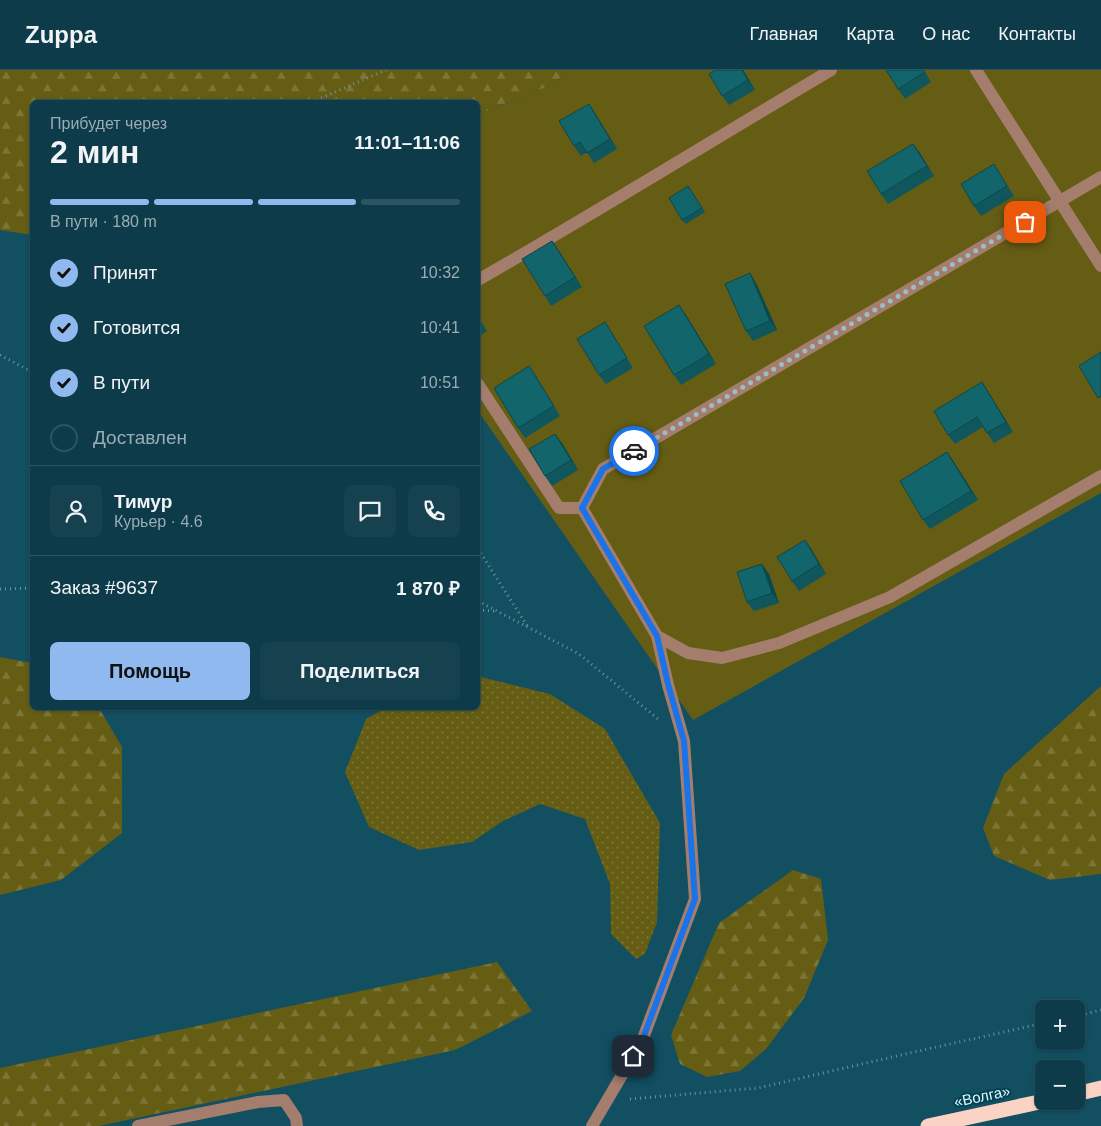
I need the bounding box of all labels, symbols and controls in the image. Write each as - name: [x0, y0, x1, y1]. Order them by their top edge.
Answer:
- text: Zuppa: [25, 21, 97, 48]
- text: Главная: [750, 24, 818, 44]
- text: Карта: [846, 24, 894, 44]
- text: О нас: [922, 24, 970, 44]
- text: Контакты: [998, 24, 1076, 44]
- text: Прибудет через: [50, 115, 167, 132]
- text: 11:01–11:06: [354, 132, 460, 153]
- text: 2 мин: [50, 134, 139, 170]
- pin: [1004, 201, 1046, 243]
- icon: bag: [1011, 208, 1039, 236]
- text: В пути · 180 m: [50, 213, 157, 230]
- icon: check: [50, 259, 78, 287]
- text: Принят: [93, 262, 157, 283]
- text: 10:32: [420, 264, 460, 281]
- icon: check: [50, 314, 78, 342]
- text: Готовится: [93, 317, 180, 338]
- text: 10:41: [420, 319, 460, 336]
- icon: check: [50, 369, 78, 397]
- text: В пути: [93, 372, 150, 393]
- text: 10:51: [420, 374, 460, 391]
- courier: [609, 426, 659, 476]
- text: Доставлен: [93, 427, 187, 448]
- icon: car: [620, 437, 648, 465]
- button: person: [50, 485, 102, 537]
- button: chat: [344, 485, 396, 537]
- button: phone: [408, 485, 460, 537]
- text: Тимур: [114, 491, 172, 512]
- text: Курьер · 4.6: [114, 513, 203, 530]
- text: Заказ #9637: [50, 577, 158, 598]
- text: 1 870 ₽: [396, 578, 460, 599]
- button: Помощь: [50, 642, 250, 700]
- button: Поделиться: [260, 642, 460, 700]
- map controls: [1035, 1000, 1085, 1110]
- button: +: [1035, 1000, 1085, 1050]
- pin: [612, 1035, 654, 1077]
- icon: home: [619, 1042, 647, 1070]
- button: −: [1035, 1060, 1085, 1110]
- street label: «Волга»: [952, 1082, 1012, 1110]

